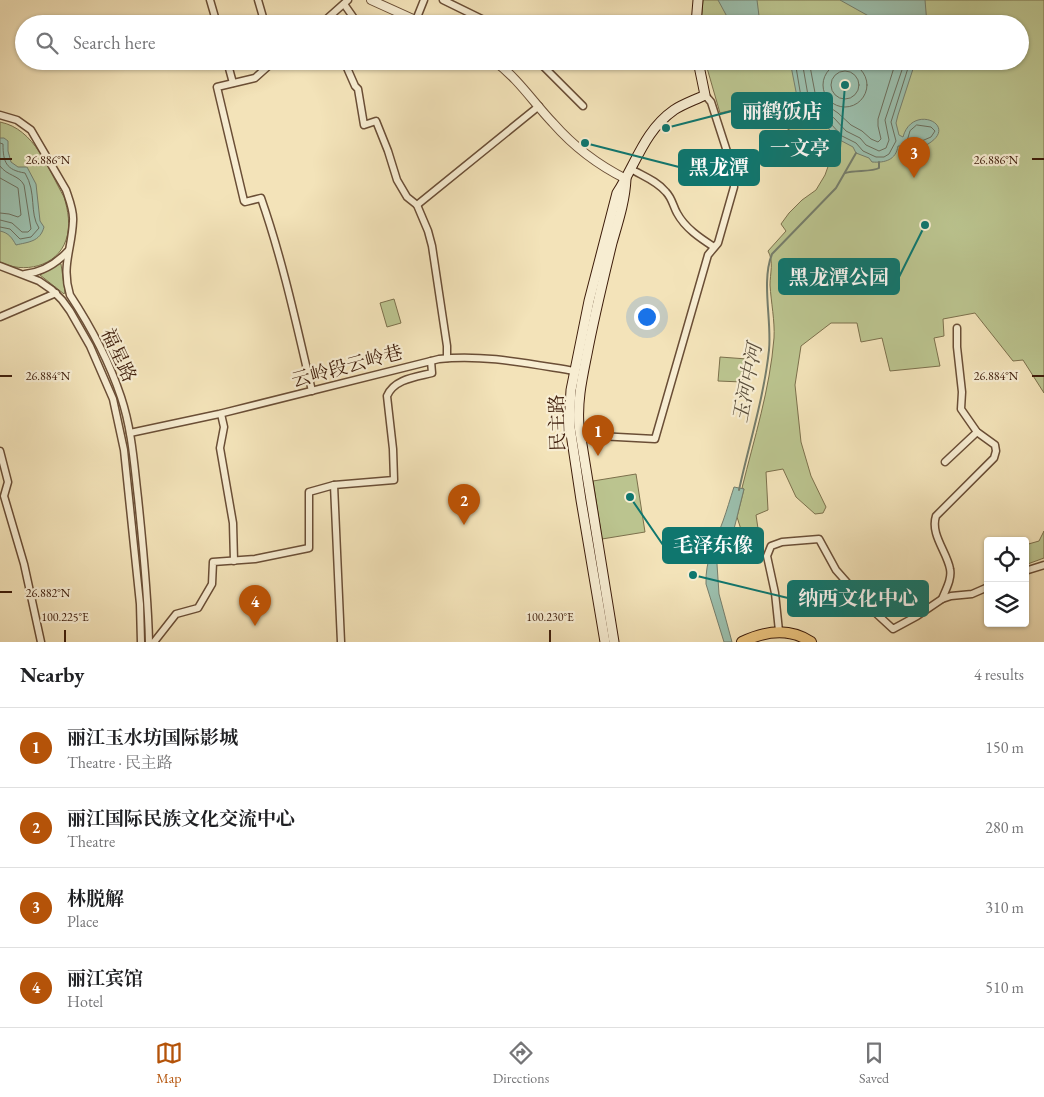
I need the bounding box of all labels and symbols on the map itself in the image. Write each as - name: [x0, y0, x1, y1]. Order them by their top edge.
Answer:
- callout: 丽鹤饭店: [732, 93, 832, 128]
- text: 丽鹤饭店: [742, 98, 822, 124]
- callout: 一文亭: [760, 131, 840, 166]
- text: 一文亭: [770, 135, 830, 161]
- pin: 3: [898, 137, 930, 178]
- callout: 黑龙潭: [679, 150, 759, 185]
- text: 26.886°N: [26, 152, 71, 168]
- text: 26.886°N: [974, 152, 1019, 168]
- text: 黑龙潭: [689, 154, 749, 180]
- callout: 黑龙潭公园: [779, 259, 899, 294]
- text: 黑龙潭公园: [789, 264, 889, 290]
- your location: [634, 304, 660, 330]
- street label: 福星路: [96, 324, 142, 386]
- water label: 玉河中河: [727, 338, 768, 425]
- street label: 云岭段云岭巷: [289, 339, 405, 393]
- text: 26.884°N: [26, 368, 71, 384]
- text: 26.884°N: [974, 368, 1019, 384]
- street label: 民主路: [544, 394, 570, 452]
- pin: 1: [582, 415, 614, 456]
- pin: 2: [448, 484, 480, 525]
- callout: 毛泽东像: [663, 528, 763, 563]
- text: 毛泽东像: [673, 532, 753, 558]
- callout: 纳西文化中心: [788, 581, 928, 616]
- text: 26.882°N: [26, 585, 71, 601]
- pin: 4: [239, 585, 271, 626]
- text: 纳西文化中心: [798, 585, 918, 611]
- text: 100.225°E: [41, 609, 89, 625]
- text: 100.230°E: [526, 609, 574, 625]

